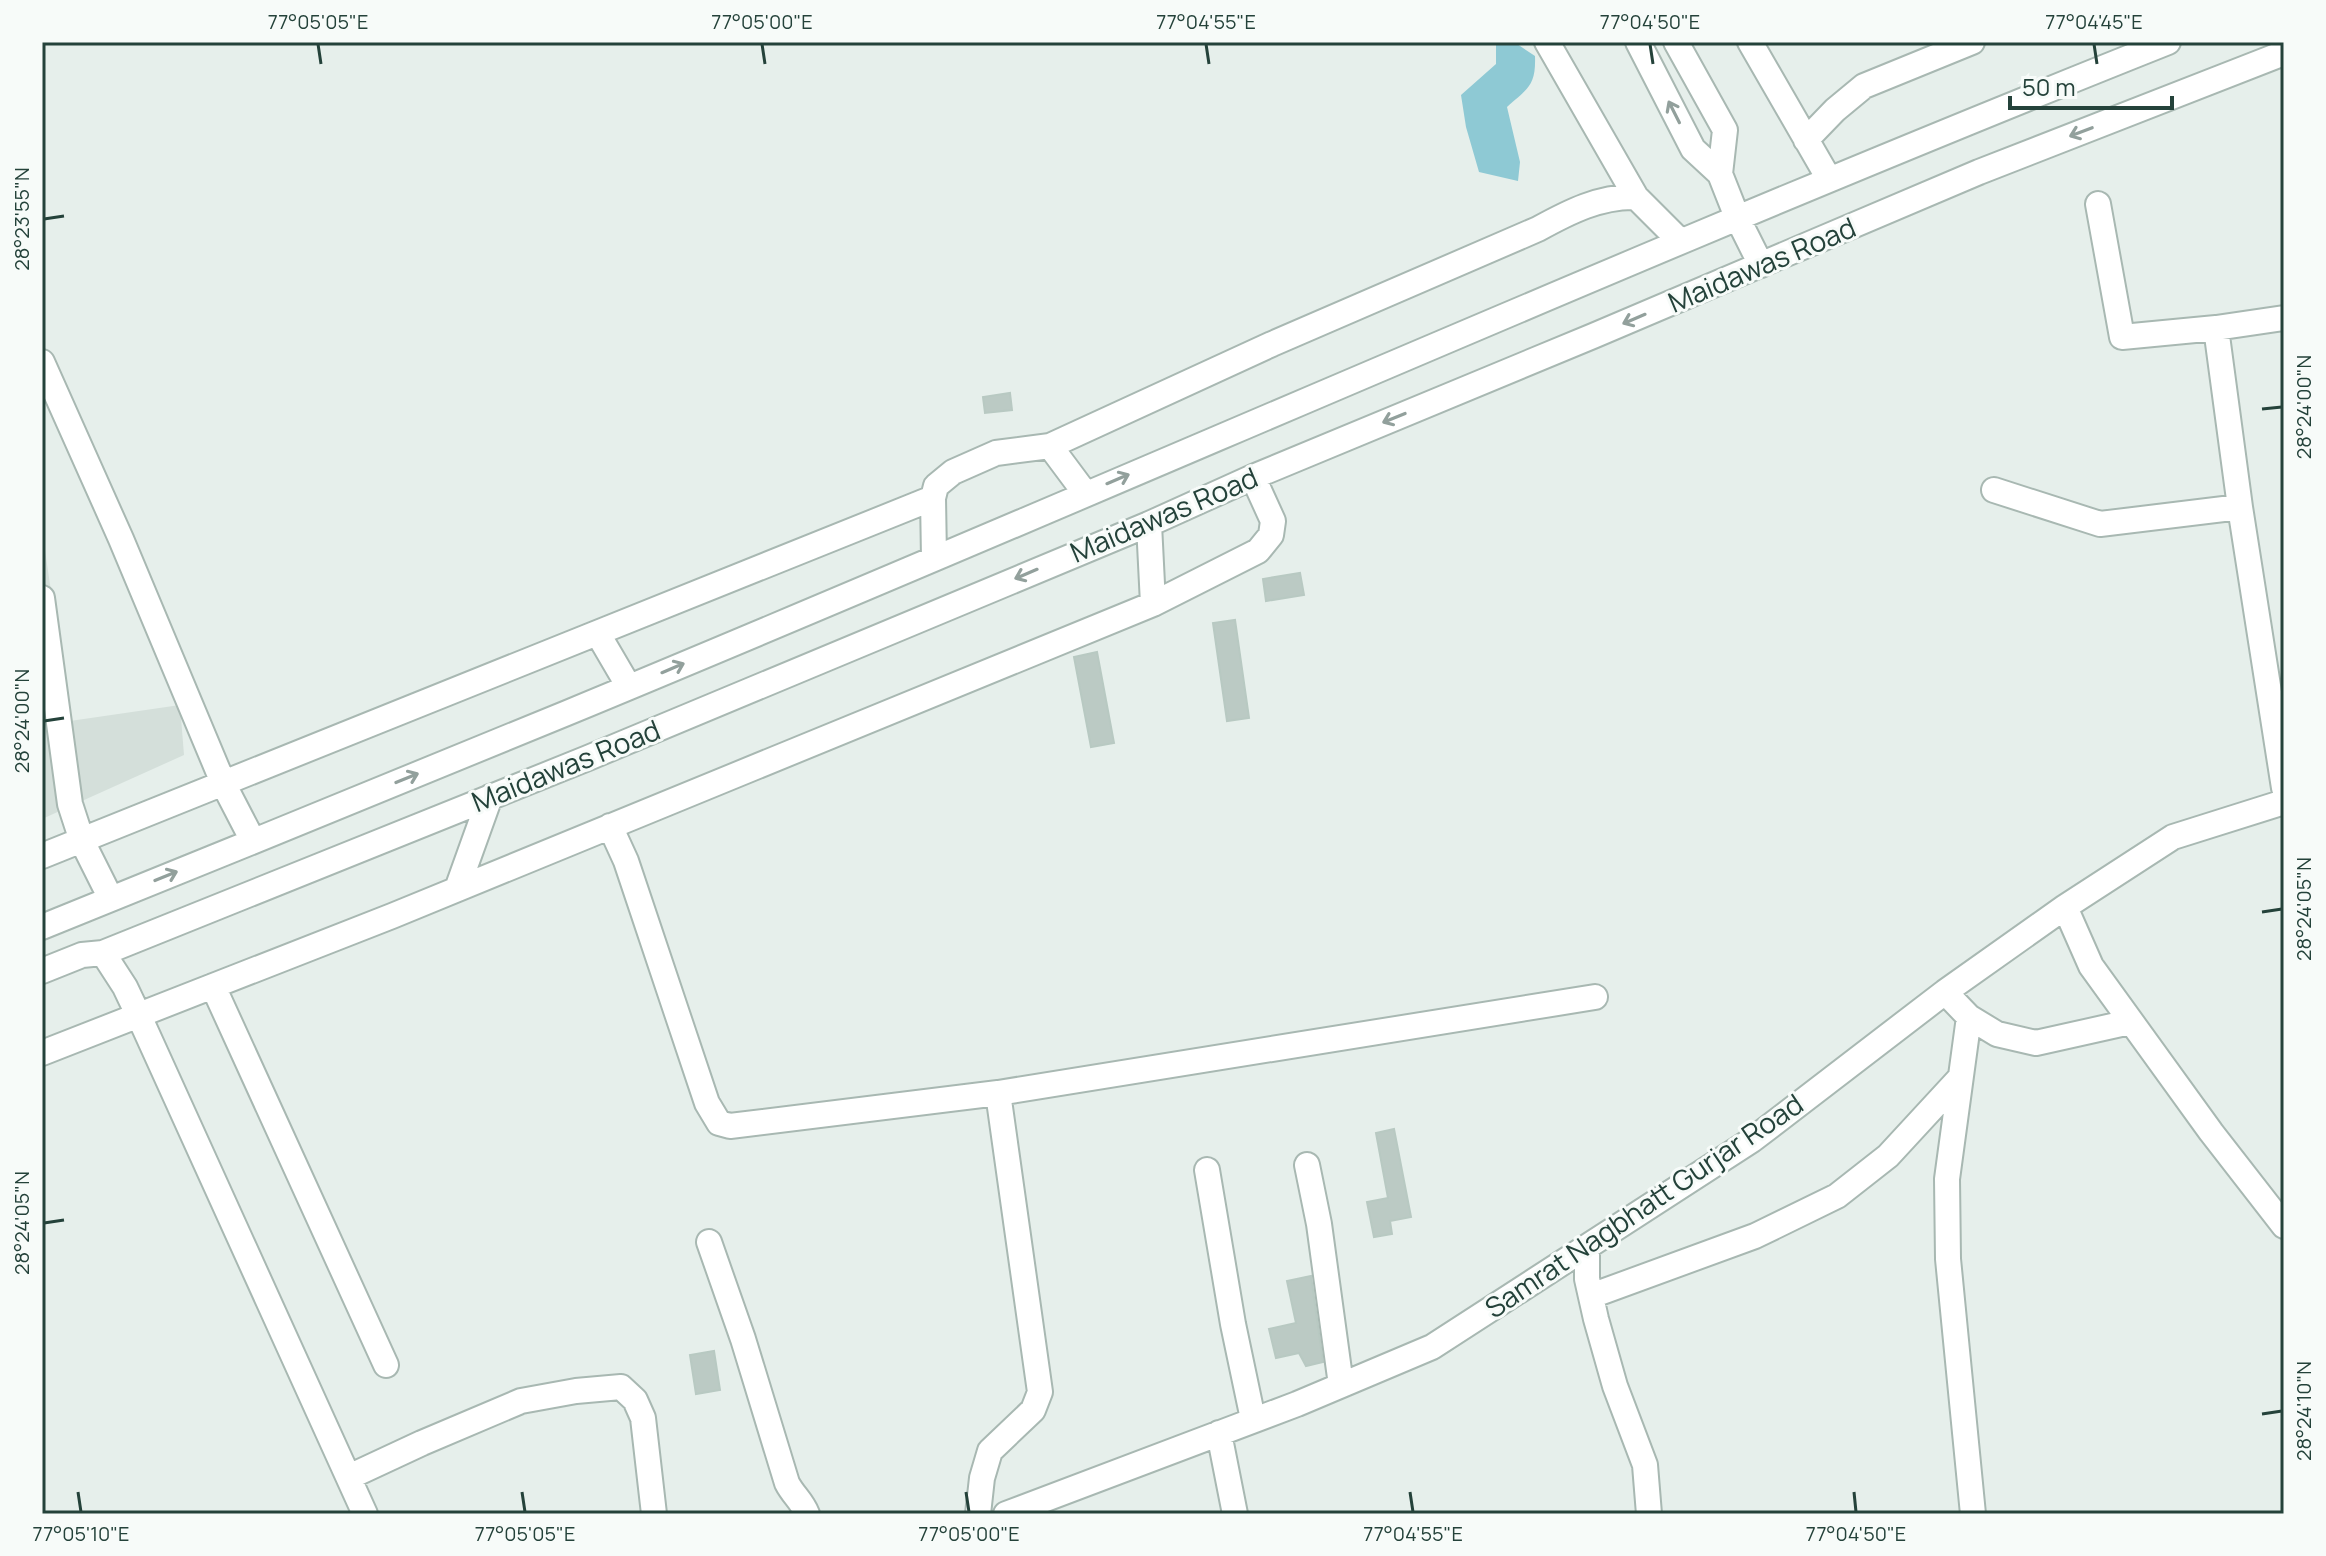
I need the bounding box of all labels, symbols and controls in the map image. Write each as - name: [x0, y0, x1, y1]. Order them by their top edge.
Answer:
- text: 77°05'05"E: [268, 8, 368, 35]
- text: 77°05'00"E: [711, 8, 813, 35]
- text: 77°04'55"E: [1156, 8, 1256, 35]
- text: 77°04'50"E: [1600, 8, 1700, 35]
- text: 77°04'45"E: [2045, 8, 2143, 35]
- scale bar: [2010, 60, 2172, 110]
- text: 50 m: [2022, 70, 2076, 103]
- one-way arrow: [1666, 101, 1682, 125]
- one-way arrow: [2069, 126, 2094, 140]
- text: 28°23'55"N: [8, 167, 35, 271]
- street label: Maidawas Road: [1662, 208, 1861, 321]
- one-way arrow: [1622, 312, 1647, 327]
- text: 28°24'00"N: [2290, 355, 2317, 459]
- one-way arrow: [1382, 412, 1407, 427]
- street label: Maidawas Road: [1064, 458, 1263, 571]
- one-way arrow: [1106, 470, 1130, 485]
- one-way arrow: [1014, 568, 1039, 583]
- one-way arrow: [660, 660, 685, 675]
- text: 28°24'00"N: [8, 669, 35, 773]
- street label: Maidawas Road: [466, 710, 665, 820]
- one-way arrow: [394, 770, 419, 784]
- text: 28°24'05"N: [2290, 857, 2317, 961]
- one-way arrow: [153, 868, 178, 882]
- street label: Samrat Nagbhatt Gurjar Road: [1477, 1084, 1810, 1326]
- text: 28°24'05"N: [8, 1171, 35, 1275]
- text: 28°24'10"N: [2290, 1361, 2317, 1461]
- text: 77°05'10"E: [33, 1520, 129, 1547]
- text: 77°05'05"E: [475, 1520, 575, 1547]
- text: 77°05'00"E: [918, 1520, 1020, 1547]
- text: 77°04'55"E: [1363, 1520, 1463, 1547]
- text: 77°04'50"E: [1806, 1520, 1906, 1547]

